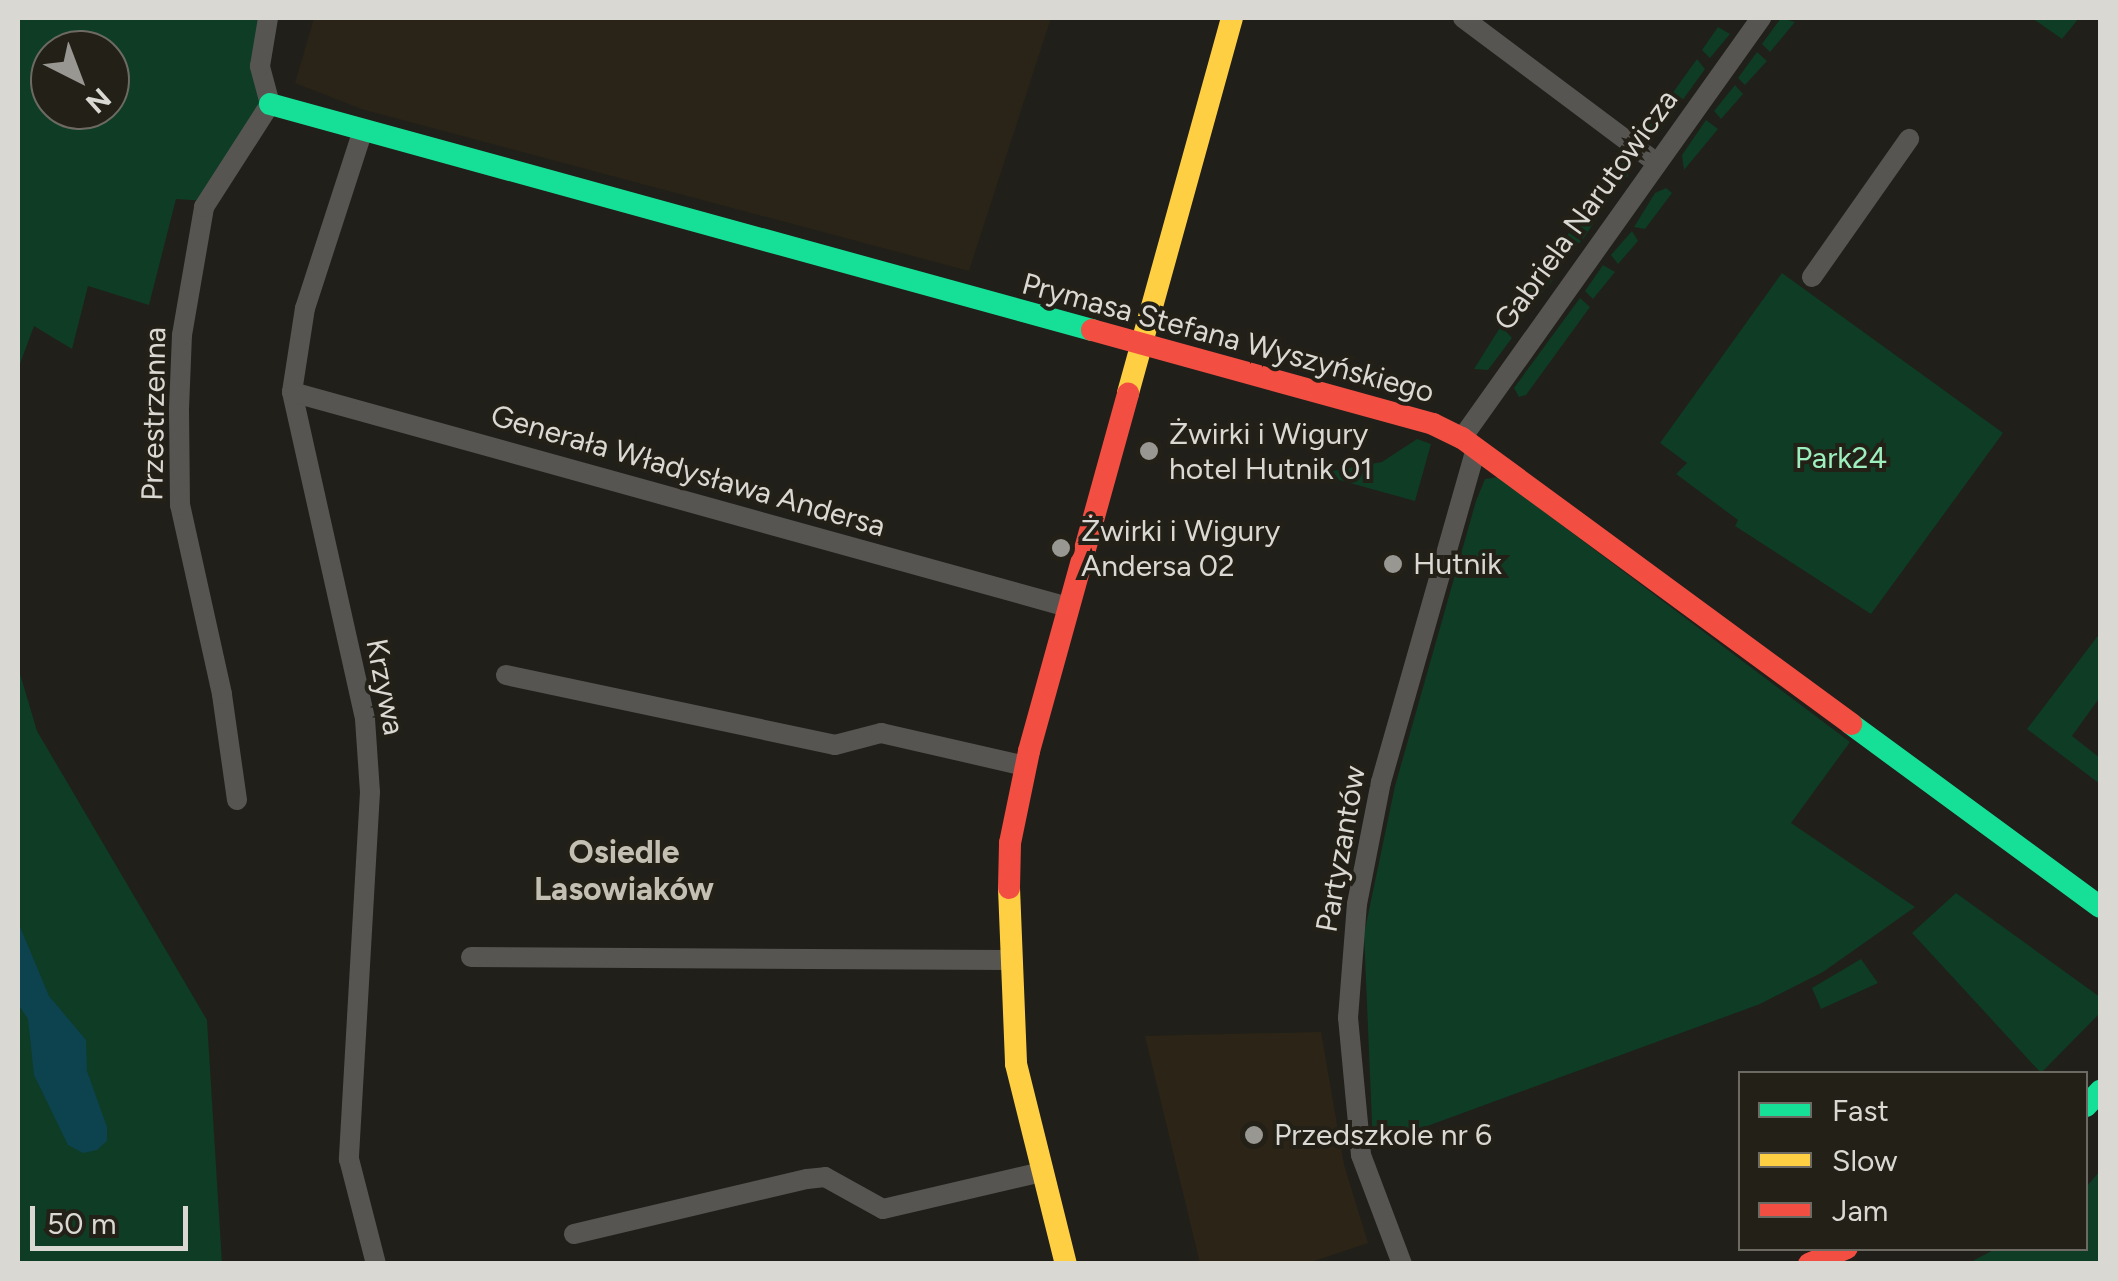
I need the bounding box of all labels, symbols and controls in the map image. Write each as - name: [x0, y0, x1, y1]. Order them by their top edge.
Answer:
- north arrow: [30, 30, 130, 130]
- text: N: [79, 81, 118, 121]
- street label: Gabriela Narutowicza: [1487, 83, 1685, 337]
- street label: Prymasa Stefana Wyszyńskiego: [1018, 266, 1438, 410]
- street label: Przestrzenna: [134, 327, 174, 501]
- street label: Generała Władysława Andersa: [487, 397, 889, 545]
- place label: Żwirki i Wigury hotel Hutnik 01: [1169, 416, 1373, 486]
- marker: Żwirki i Wigury hotel Hutnik 01: [1138, 440, 1160, 462]
- park label: Park24: [1795, 440, 1887, 476]
- place label: Żwirki i Wigury Andersa 02: [1081, 513, 1280, 584]
- marker: Żwirki i Wigury Andersa 02: [1050, 537, 1072, 559]
- place label: Hutnik: [1413, 546, 1502, 582]
- marker: Hutnik: [1382, 553, 1404, 575]
- street label: Krzywa: [358, 636, 412, 738]
- street label: Partyzantów: [1309, 763, 1373, 935]
- district label: Osiedle Lasowiaków: [534, 834, 714, 909]
- legend: [1738, 1071, 2088, 1251]
- text: Fast: [1832, 1092, 1889, 1129]
- place label: Przedszkole nr 6: [1274, 1117, 1492, 1153]
- marker: Przedszkole nr 6: [1243, 1124, 1265, 1146]
- text: Slow: [1832, 1142, 1898, 1179]
- scale bar: [35, 1186, 192, 1248]
- text: Jam: [1832, 1192, 1888, 1229]
- text: 50 m: [47, 1205, 116, 1242]

